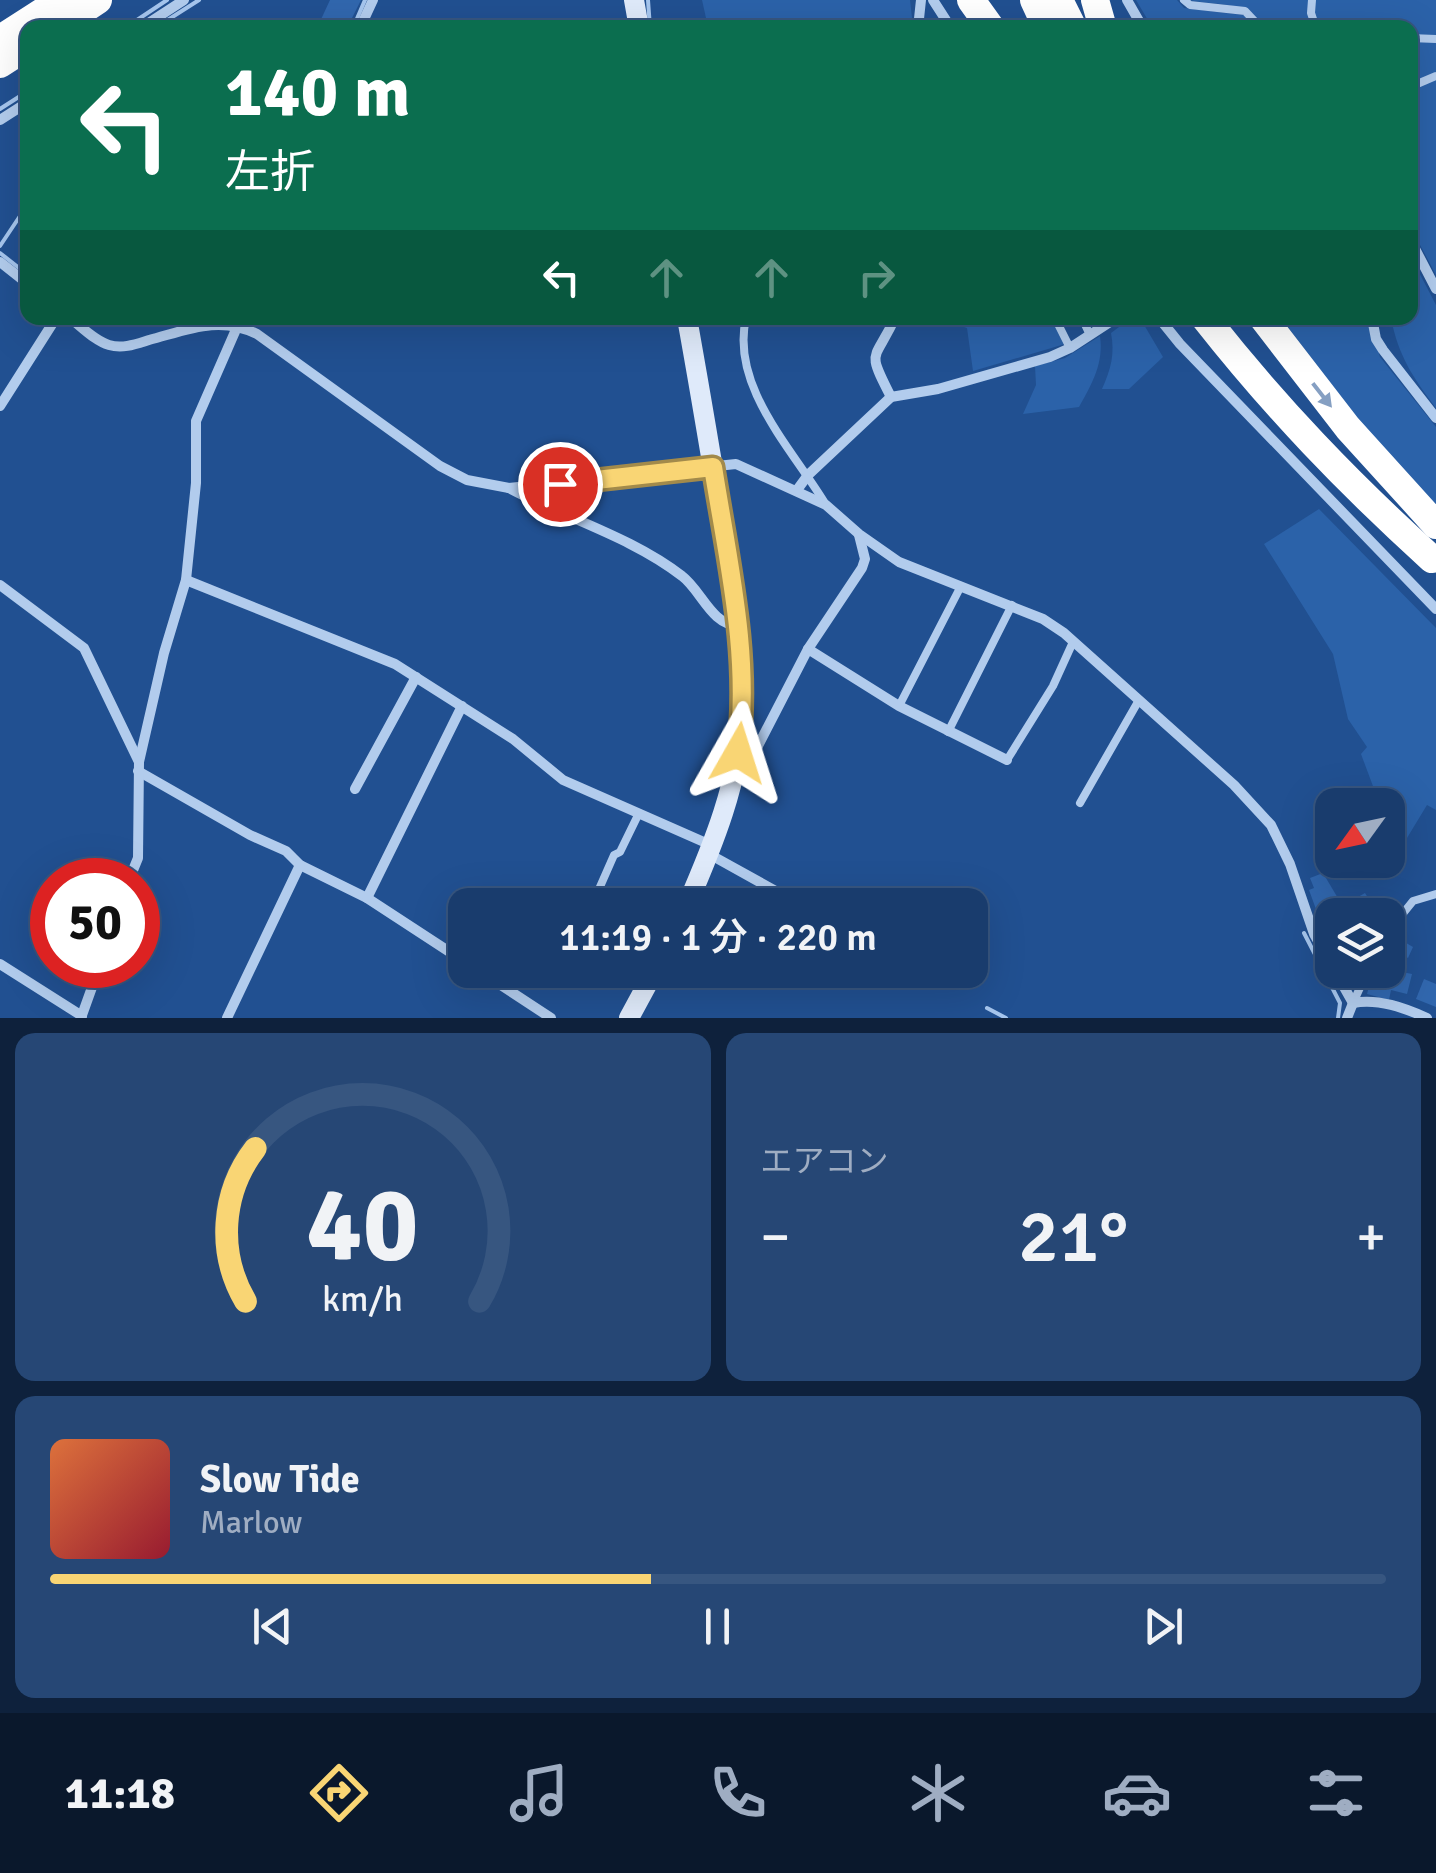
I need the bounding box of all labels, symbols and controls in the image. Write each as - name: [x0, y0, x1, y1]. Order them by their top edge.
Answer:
- text: 140 m: [225, 49, 410, 135]
- icon: left: [60, 60, 190, 190]
- text: 左折: [225, 145, 315, 200]
- icon: left: [534, 250, 589, 305]
- icon: ahead: [639, 250, 694, 305]
- icon: ahead: [744, 250, 799, 305]
- icon: right: [849, 250, 904, 305]
- one-way arrow: [1311, 382, 1332, 408]
- pin: [518, 442, 603, 527]
- icon: arrive: [533, 457, 588, 512]
- position arrow: [686, 701, 790, 805]
- north arrow: [1315, 788, 1405, 878]
- map controls: [1315, 788, 1405, 988]
- speed limit sign: 50: [30, 858, 160, 988]
- button: layers: [1315, 898, 1405, 988]
- text: 11:19 · 1 分 · 220 m: [559, 914, 877, 961]
- text: エアコン: [761, 1142, 889, 1181]
- text: 40: [307, 1161, 419, 1289]
- text: 21°: [1018, 1190, 1128, 1283]
- text: −: [761, 1203, 790, 1271]
- text: +: [1356, 1203, 1386, 1271]
- text: km/h: [322, 1277, 403, 1321]
- text: Slow Tide: [200, 1456, 360, 1503]
- text: Marlow: [200, 1503, 302, 1542]
- icon: previous: [245, 1599, 300, 1654]
- icon: pause: [690, 1599, 745, 1654]
- icon: next: [1136, 1599, 1191, 1654]
- icon: directions: [304, 1758, 374, 1828]
- icon: music: [504, 1758, 574, 1828]
- icon: phone: [703, 1758, 773, 1828]
- icon: climate: [903, 1758, 973, 1828]
- icon: car: [1102, 1758, 1172, 1828]
- icon: filters: [1301, 1758, 1371, 1828]
- text: 11:18: [65, 1766, 175, 1821]

